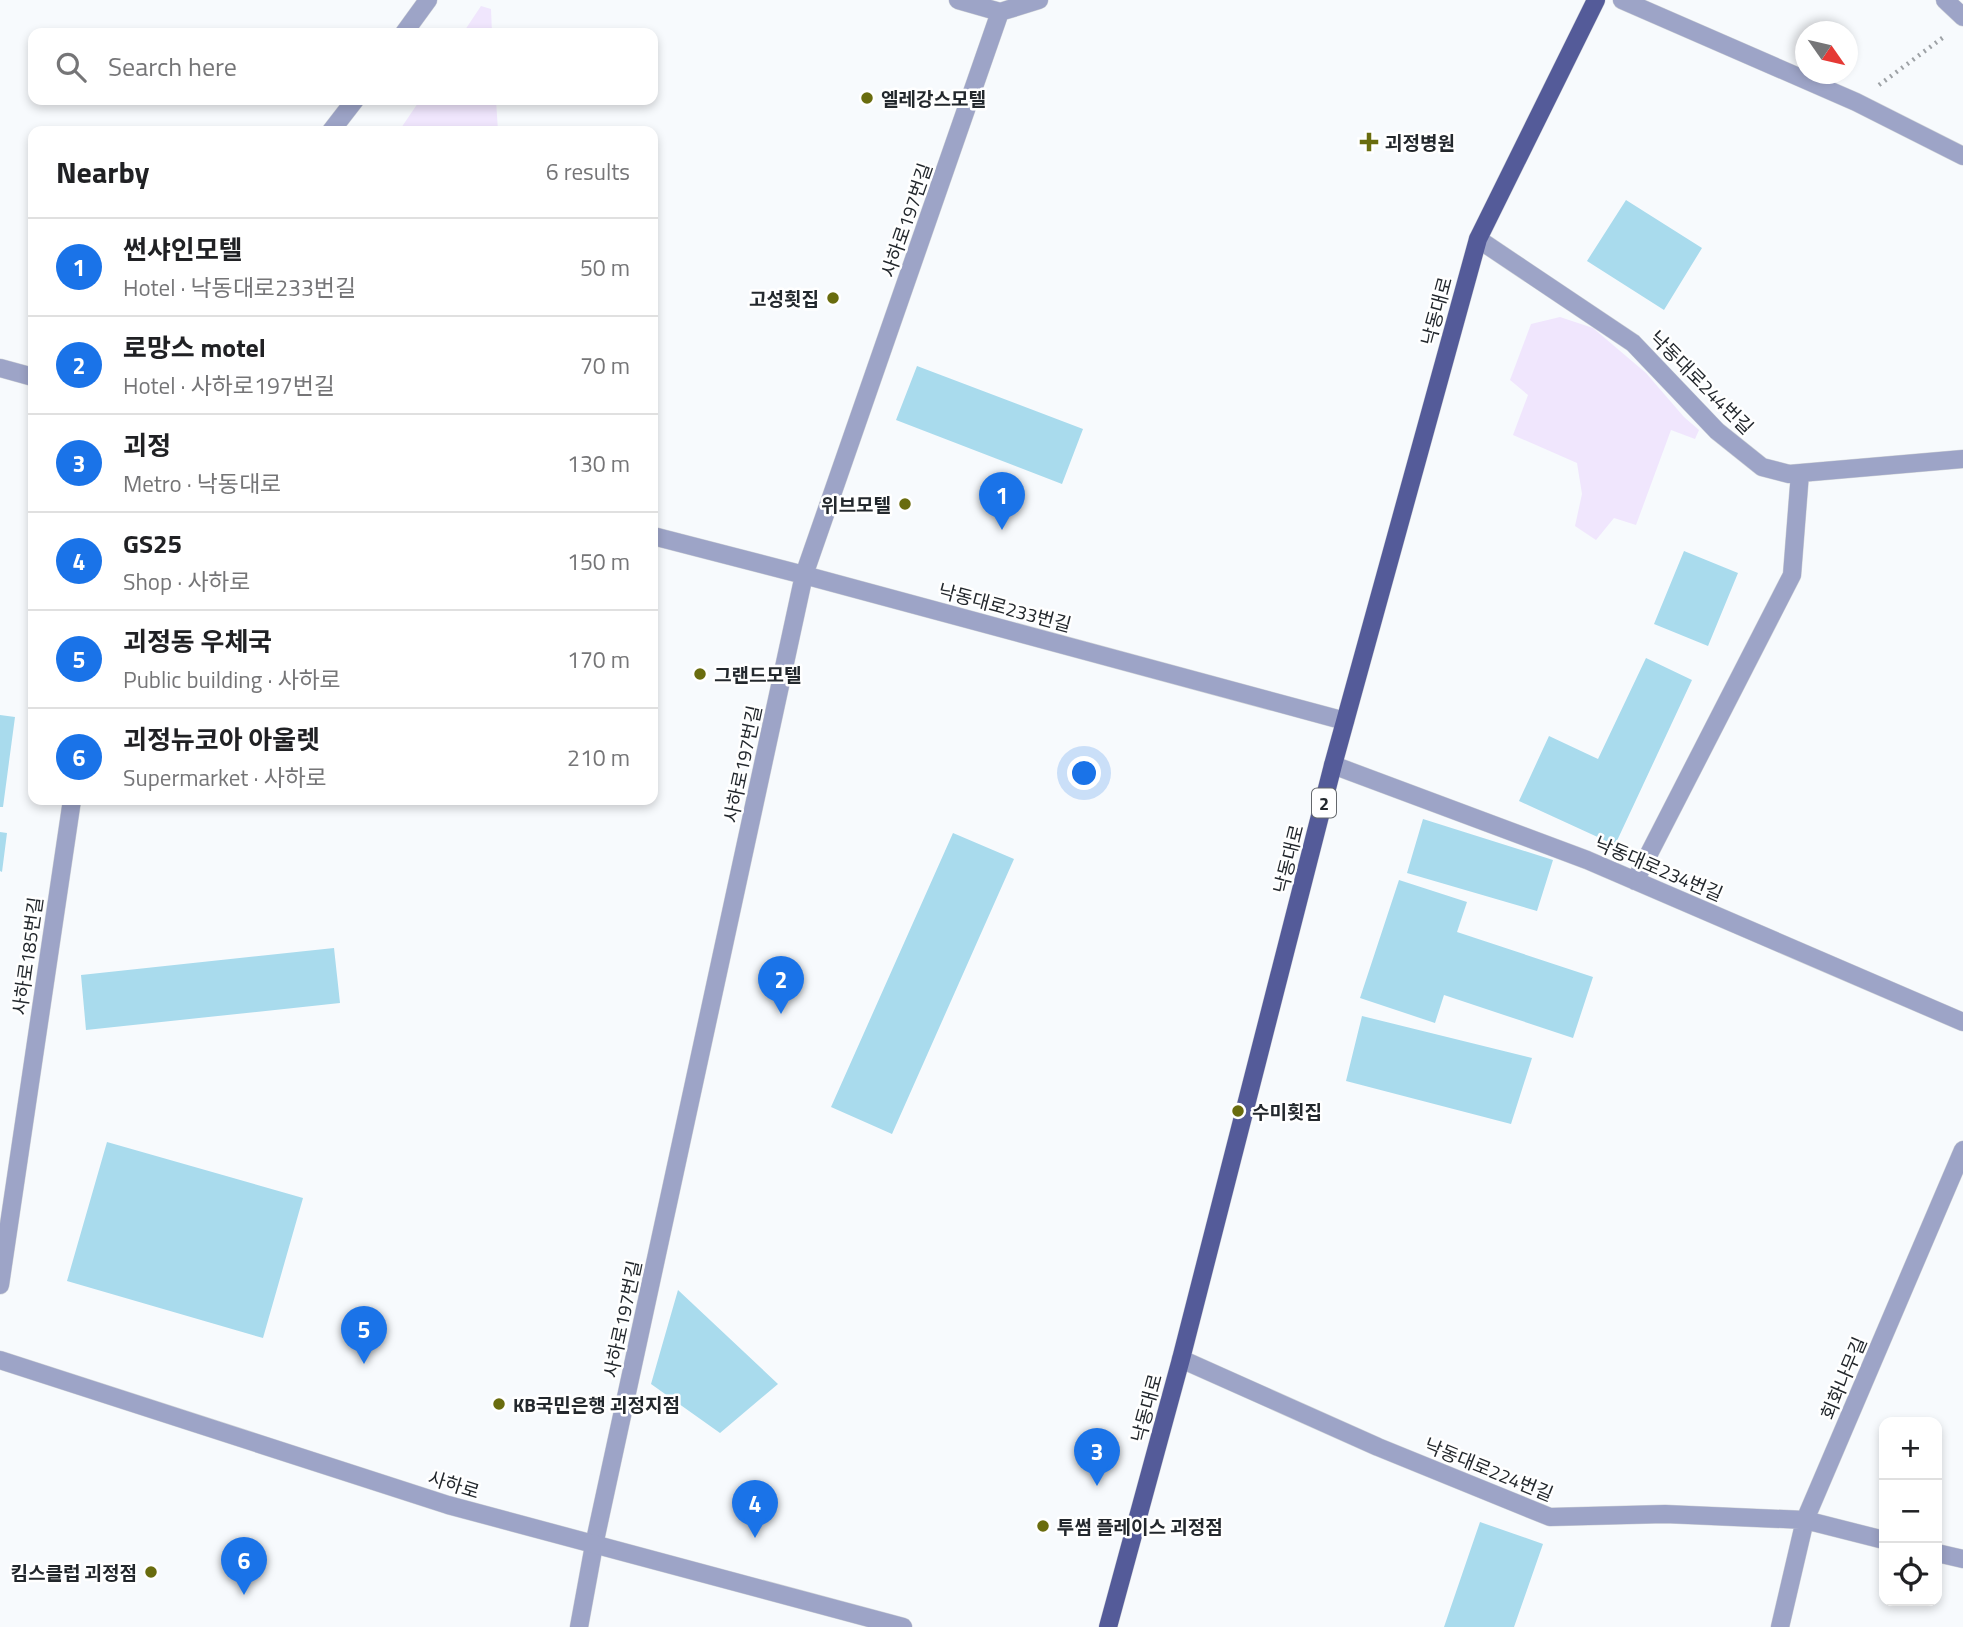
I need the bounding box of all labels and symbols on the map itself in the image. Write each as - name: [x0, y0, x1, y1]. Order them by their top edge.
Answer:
- north arrow: [1795, 21, 1858, 84]
- place label: 엘레강스모텔: [881, 84, 986, 113]
- marker: 엘레강스모텔: [859, 90, 875, 106]
- place label: 괴정병원: [1385, 128, 1455, 157]
- marker: 괴정병원: [1359, 132, 1379, 152]
- street label: 사하로197번길: [873, 159, 939, 281]
- street label: 낙동대로: [1413, 273, 1459, 349]
- place label: 고성횟집: [749, 284, 819, 313]
- marker: 고성횟집: [825, 290, 841, 306]
- street label: 낙동대로244번길: [1643, 323, 1761, 441]
- pin: 1: [979, 472, 1025, 530]
- place label: 위브모텔: [821, 490, 891, 519]
- marker: 위브모텔: [897, 496, 913, 512]
- street label: 낙동대로233번길: [935, 575, 1075, 639]
- place label: 그랜드모텔: [714, 660, 801, 689]
- marker: 그랜드모텔: [692, 666, 708, 682]
- street label: 사하로197번길: [715, 703, 769, 825]
- your location: [1067, 756, 1101, 790]
- road number: 2: [1312, 788, 1336, 818]
- street label: 낙동대로: [1265, 822, 1311, 896]
- street label: 낙동대로234번길: [1590, 828, 1728, 908]
- street label: 사하로185번길: [4, 895, 50, 1017]
- pin: 2: [758, 956, 804, 1014]
- place label: 수미횟집: [1252, 1097, 1322, 1126]
- marker: 수미횟집: [1230, 1103, 1246, 1119]
- street label: 사하로197번길: [595, 1258, 649, 1380]
- pin: 5: [341, 1306, 387, 1364]
- street label: 회화나무길: [1813, 1332, 1873, 1424]
- street label: 낙동대로: [1123, 1370, 1169, 1446]
- place label: KB국민은행 괴정지점: [513, 1390, 680, 1419]
- marker: KB국민은행 괴정지점: [491, 1396, 507, 1412]
- pin: 3: [1074, 1428, 1120, 1486]
- street label: 낙동대로224번길: [1420, 1430, 1558, 1508]
- street label: 사하로: [425, 1462, 483, 1506]
- pin: 4: [732, 1480, 778, 1538]
- place label: 투썸 플레이스 괴정점: [1057, 1512, 1223, 1541]
- marker: 투썸 플레이스 괴정점: [1035, 1518, 1051, 1534]
- pin: 6: [221, 1537, 267, 1595]
- place label: 킴스클럽 괴정점: [10, 1558, 137, 1587]
- marker: 킴스클럽 괴정점: [143, 1564, 159, 1580]

